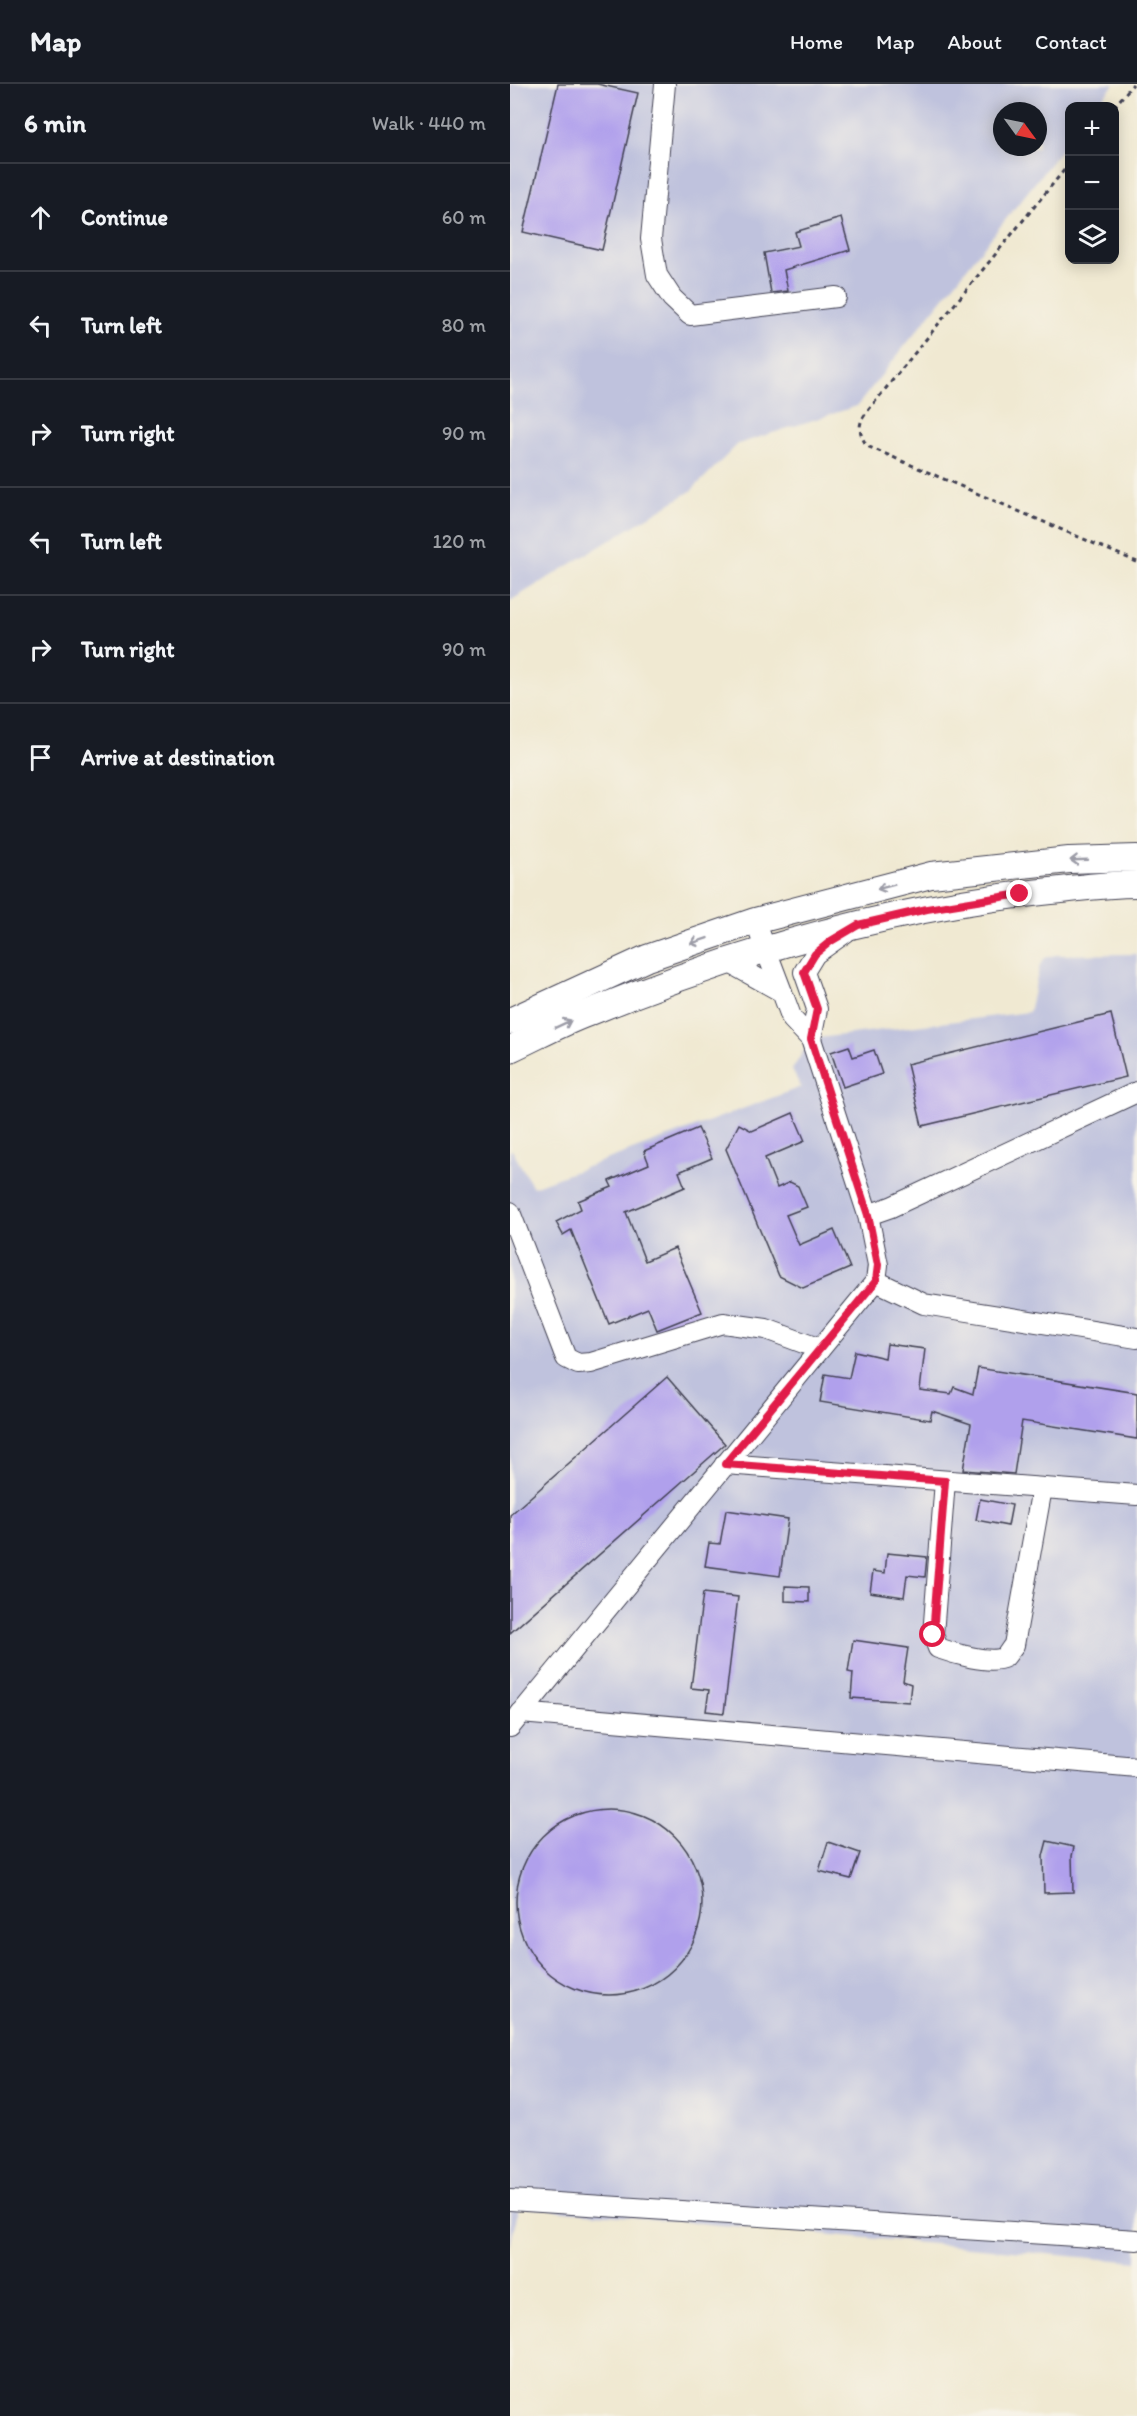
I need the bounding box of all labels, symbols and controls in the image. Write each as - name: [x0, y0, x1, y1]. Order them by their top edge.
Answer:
- text: Map: [30, 24, 81, 58]
- text: Home: [790, 29, 843, 54]
- text: Map: [876, 29, 915, 54]
- text: About: [948, 29, 1002, 54]
- text: Contact: [1035, 29, 1107, 54]
- north arrow: [993, 102, 1047, 156]
- map controls: [1065, 102, 1119, 264]
- button: +: [1065, 102, 1119, 156]
- text: 6 min: [24, 107, 86, 139]
- text: Walk · 440 m: [372, 111, 486, 135]
- button: −: [1065, 156, 1119, 210]
- icon: ahead: [24, 201, 57, 234]
- text: Continue: [81, 204, 168, 231]
- text: 60 m: [442, 205, 486, 229]
- button: layers: [1065, 210, 1119, 264]
- icon: left: [24, 309, 57, 342]
- text: Turn left: [81, 312, 162, 339]
- text: 80 m: [441, 313, 486, 337]
- icon: right: [24, 417, 57, 450]
- text: Turn right: [81, 420, 175, 447]
- text: 90 m: [442, 421, 486, 445]
- icon: left: [24, 525, 57, 558]
- text: Turn left: [81, 528, 162, 555]
- text: 120 m: [433, 529, 486, 553]
- icon: right: [24, 633, 57, 666]
- text: Turn right: [81, 636, 175, 663]
- text: 90 m: [442, 637, 486, 661]
- icon: arrive: [24, 741, 57, 774]
- text: Arrive at destination: [81, 744, 275, 771]
- one-way arrow: [1069, 854, 1089, 865]
- route end: [1006, 880, 1032, 906]
- one-way arrow: [877, 882, 896, 893]
- one-way arrow: [690, 936, 709, 947]
- one-way arrow: [553, 1018, 571, 1030]
- route start: [919, 1621, 945, 1647]

